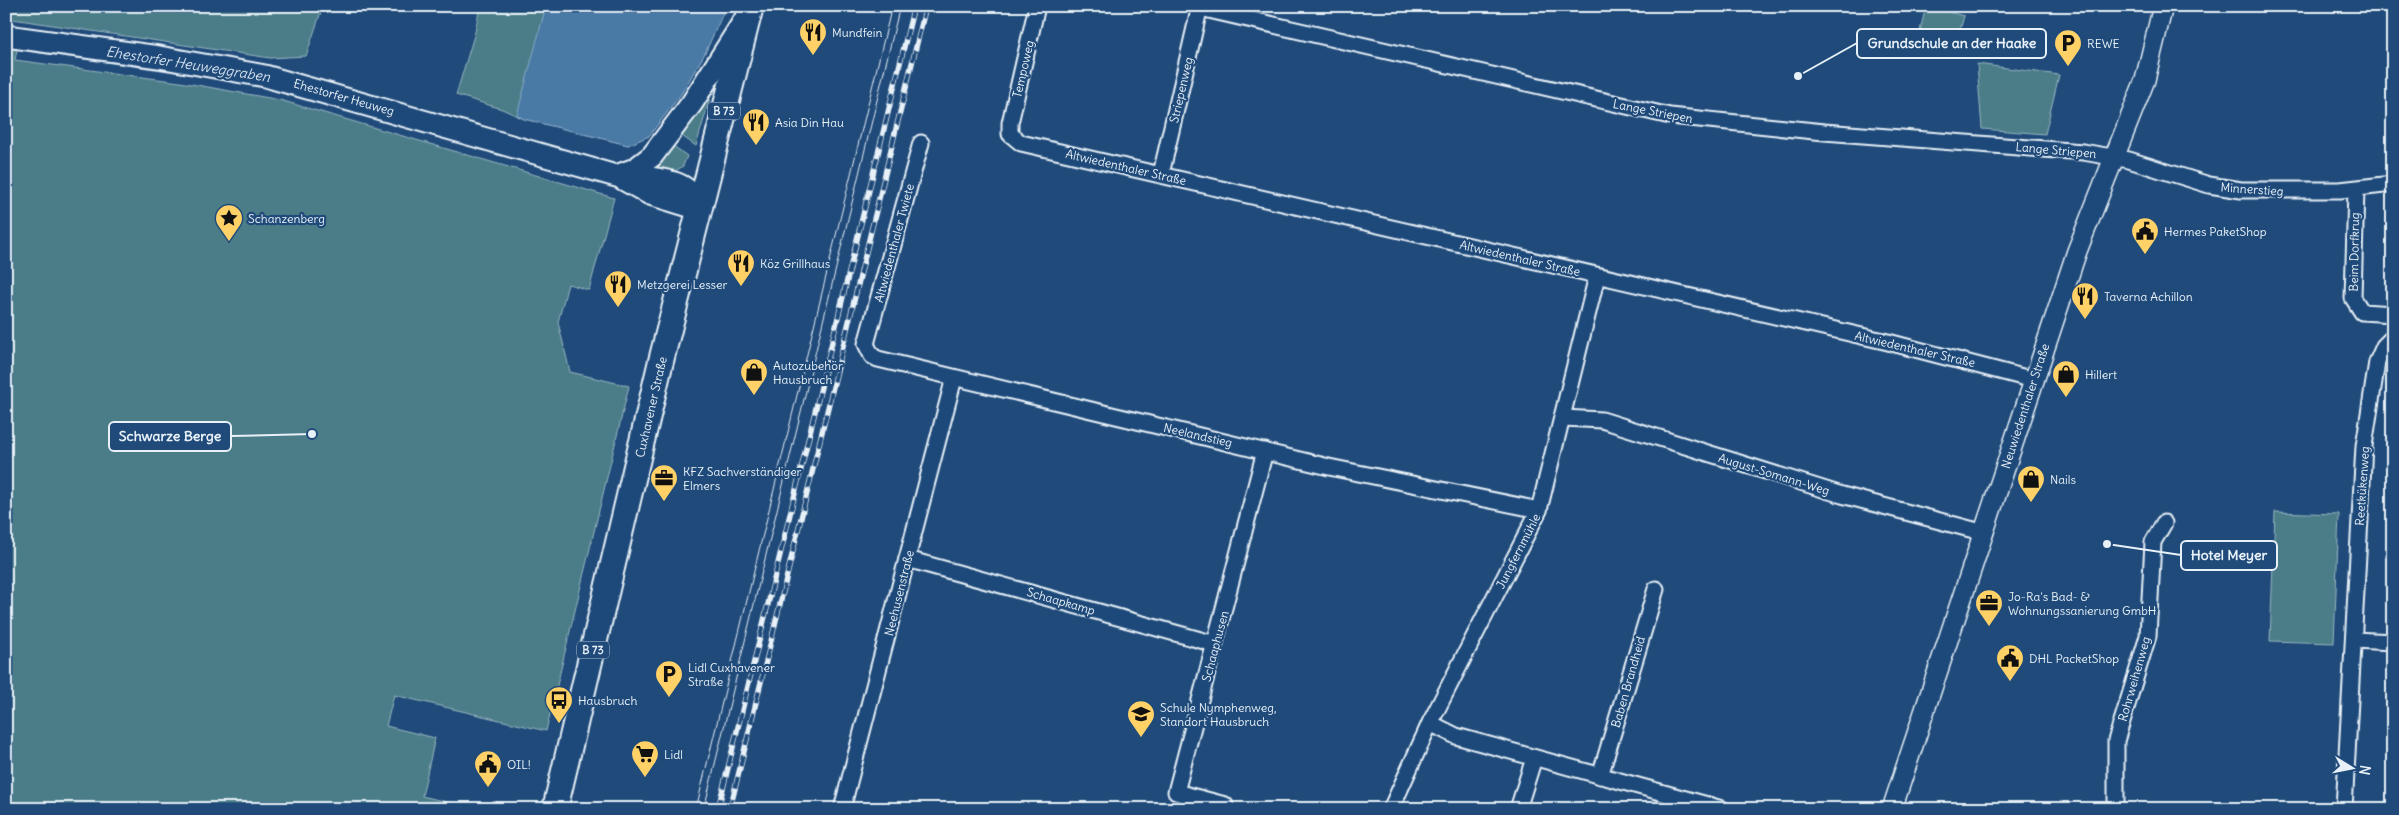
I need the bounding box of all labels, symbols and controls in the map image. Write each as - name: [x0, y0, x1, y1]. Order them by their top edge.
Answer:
- restaurant icon: Mundfein: [798, 17, 828, 56]
- place label: Mundfein: [832, 25, 882, 40]
- parking icon: REWE: [2053, 28, 2083, 67]
- callout: Grundschule an der Haake: [1857, 29, 2046, 58]
- text: Grundschule an der Haake: [1868, 34, 2037, 52]
- place label: REWE: [2087, 36, 2120, 51]
- street label: Tempoweg: [1009, 39, 1037, 99]
- water label: Ehestorfer Heuweggraben: [105, 42, 272, 86]
- street label: Striepenweg: [1166, 56, 1196, 124]
- street label: Ehestorfer Heuweg: [292, 75, 396, 119]
- street label: Lange Striepen: [1612, 96, 1694, 126]
- road number: B 73: [708, 102, 740, 120]
- restaurant icon: Asia Din Hau: [741, 107, 771, 146]
- place label: Asia Din Hau: [775, 115, 844, 130]
- street label: Lange Striepen: [2015, 139, 2097, 161]
- street label: Altwiedenthaler Straße: [1064, 146, 1188, 188]
- street label: Minnerstieg: [2220, 179, 2284, 199]
- street label: Altwiedenthaler Twiete: [871, 182, 917, 304]
- place icon: Schanzenberg: [214, 203, 244, 242]
- place label: Schanzenberg: [248, 211, 325, 226]
- street label: Beim Dorfkrug: [2346, 212, 2362, 292]
- public building icon: Hermes PaketShop: [2130, 216, 2160, 255]
- place label: Hermes PaketShop: [2164, 224, 2267, 239]
- street label: Altwiedenthaler Straße: [1458, 237, 1582, 279]
- restaurant icon: Köz Grillhaus: [726, 248, 756, 287]
- place label: Köz Grillhaus: [760, 256, 830, 271]
- restaurant icon: Metzgerei Lesser: [603, 269, 633, 308]
- place label: Metzgerei Lesser: [637, 277, 728, 292]
- restaurant icon: Taverna Achillon: [2070, 281, 2100, 320]
- place label: Taverna Achillon: [2104, 289, 2193, 304]
- street label: Altwiedenthaler Straße: [1853, 328, 1977, 370]
- street label: Neuwiedenthaler Straße: [1998, 342, 2052, 470]
- street label: Cuxhavener Straße: [632, 355, 670, 459]
- shop icon: Autozubehör Hausbruch: [739, 357, 769, 396]
- place label: Autozubehör Hausbruch: [773, 358, 843, 387]
- shop icon: Hillert: [2051, 359, 2081, 398]
- place label: Hillert: [2085, 367, 2117, 382]
- street label: Neelandstieg: [1162, 420, 1234, 450]
- callout: Schwarze Berge: [109, 422, 231, 451]
- text: Schwarze Berge: [119, 427, 222, 445]
- street label: Reetkükenweg: [2352, 446, 2372, 526]
- street label: August-Somann-Weg: [1717, 450, 1831, 498]
- office icon: KFZ Sachverständiger Elmers: [649, 463, 679, 502]
- place label: KFZ Sachverständiger Elmers: [683, 464, 802, 493]
- shop icon: Nails: [2016, 464, 2046, 503]
- place label: Nails: [2050, 472, 2076, 487]
- street label: Jungfernmühle: [1493, 511, 1543, 591]
- callout: Hotel Meyer: [2181, 541, 2277, 570]
- text: Hotel Meyer: [2191, 546, 2267, 564]
- street label: Neehusenstraße: [881, 548, 917, 638]
- street label: Schaapkamp: [1025, 584, 1097, 618]
- office icon: Jo-Ra's Bad- & Wohnungssanierung GmbH: [1974, 588, 2004, 627]
- place label: Jo-Ra's Bad- & Wohnungssanierung GmbH: [2008, 589, 2157, 618]
- street label: Schaaphusen: [1198, 609, 1232, 683]
- street label: Baben Brandheid: [1608, 635, 1648, 729]
- street label: Rohrweihenweg: [2115, 635, 2153, 723]
- road number: B 73: [577, 642, 609, 658]
- public building icon: DHL PacketShop: [1995, 643, 2025, 682]
- place label: DHL PacketShop: [2029, 651, 2119, 666]
- parking icon: Lidl Cuxhavener Straße: [654, 659, 684, 698]
- place label: Lidl Cuxhavener Straße: [688, 660, 775, 689]
- bus stop icon: Hausbruch: [544, 685, 574, 724]
- place label: Hausbruch: [578, 693, 637, 708]
- school or university icon: Schule Nymphenweg, Standort Hausbruch: [1126, 699, 1156, 738]
- place label: Schule Nymphenweg, Standort Hausbruch: [1160, 700, 1276, 729]
- supermarket icon: Lidl: [630, 739, 660, 778]
- north arrow: [2326, 742, 2376, 792]
- place label: Lidl: [664, 747, 683, 762]
- public building icon: OIL!: [473, 749, 503, 788]
- place label: OIL!: [507, 757, 531, 772]
- text: N: [2355, 764, 2375, 777]

